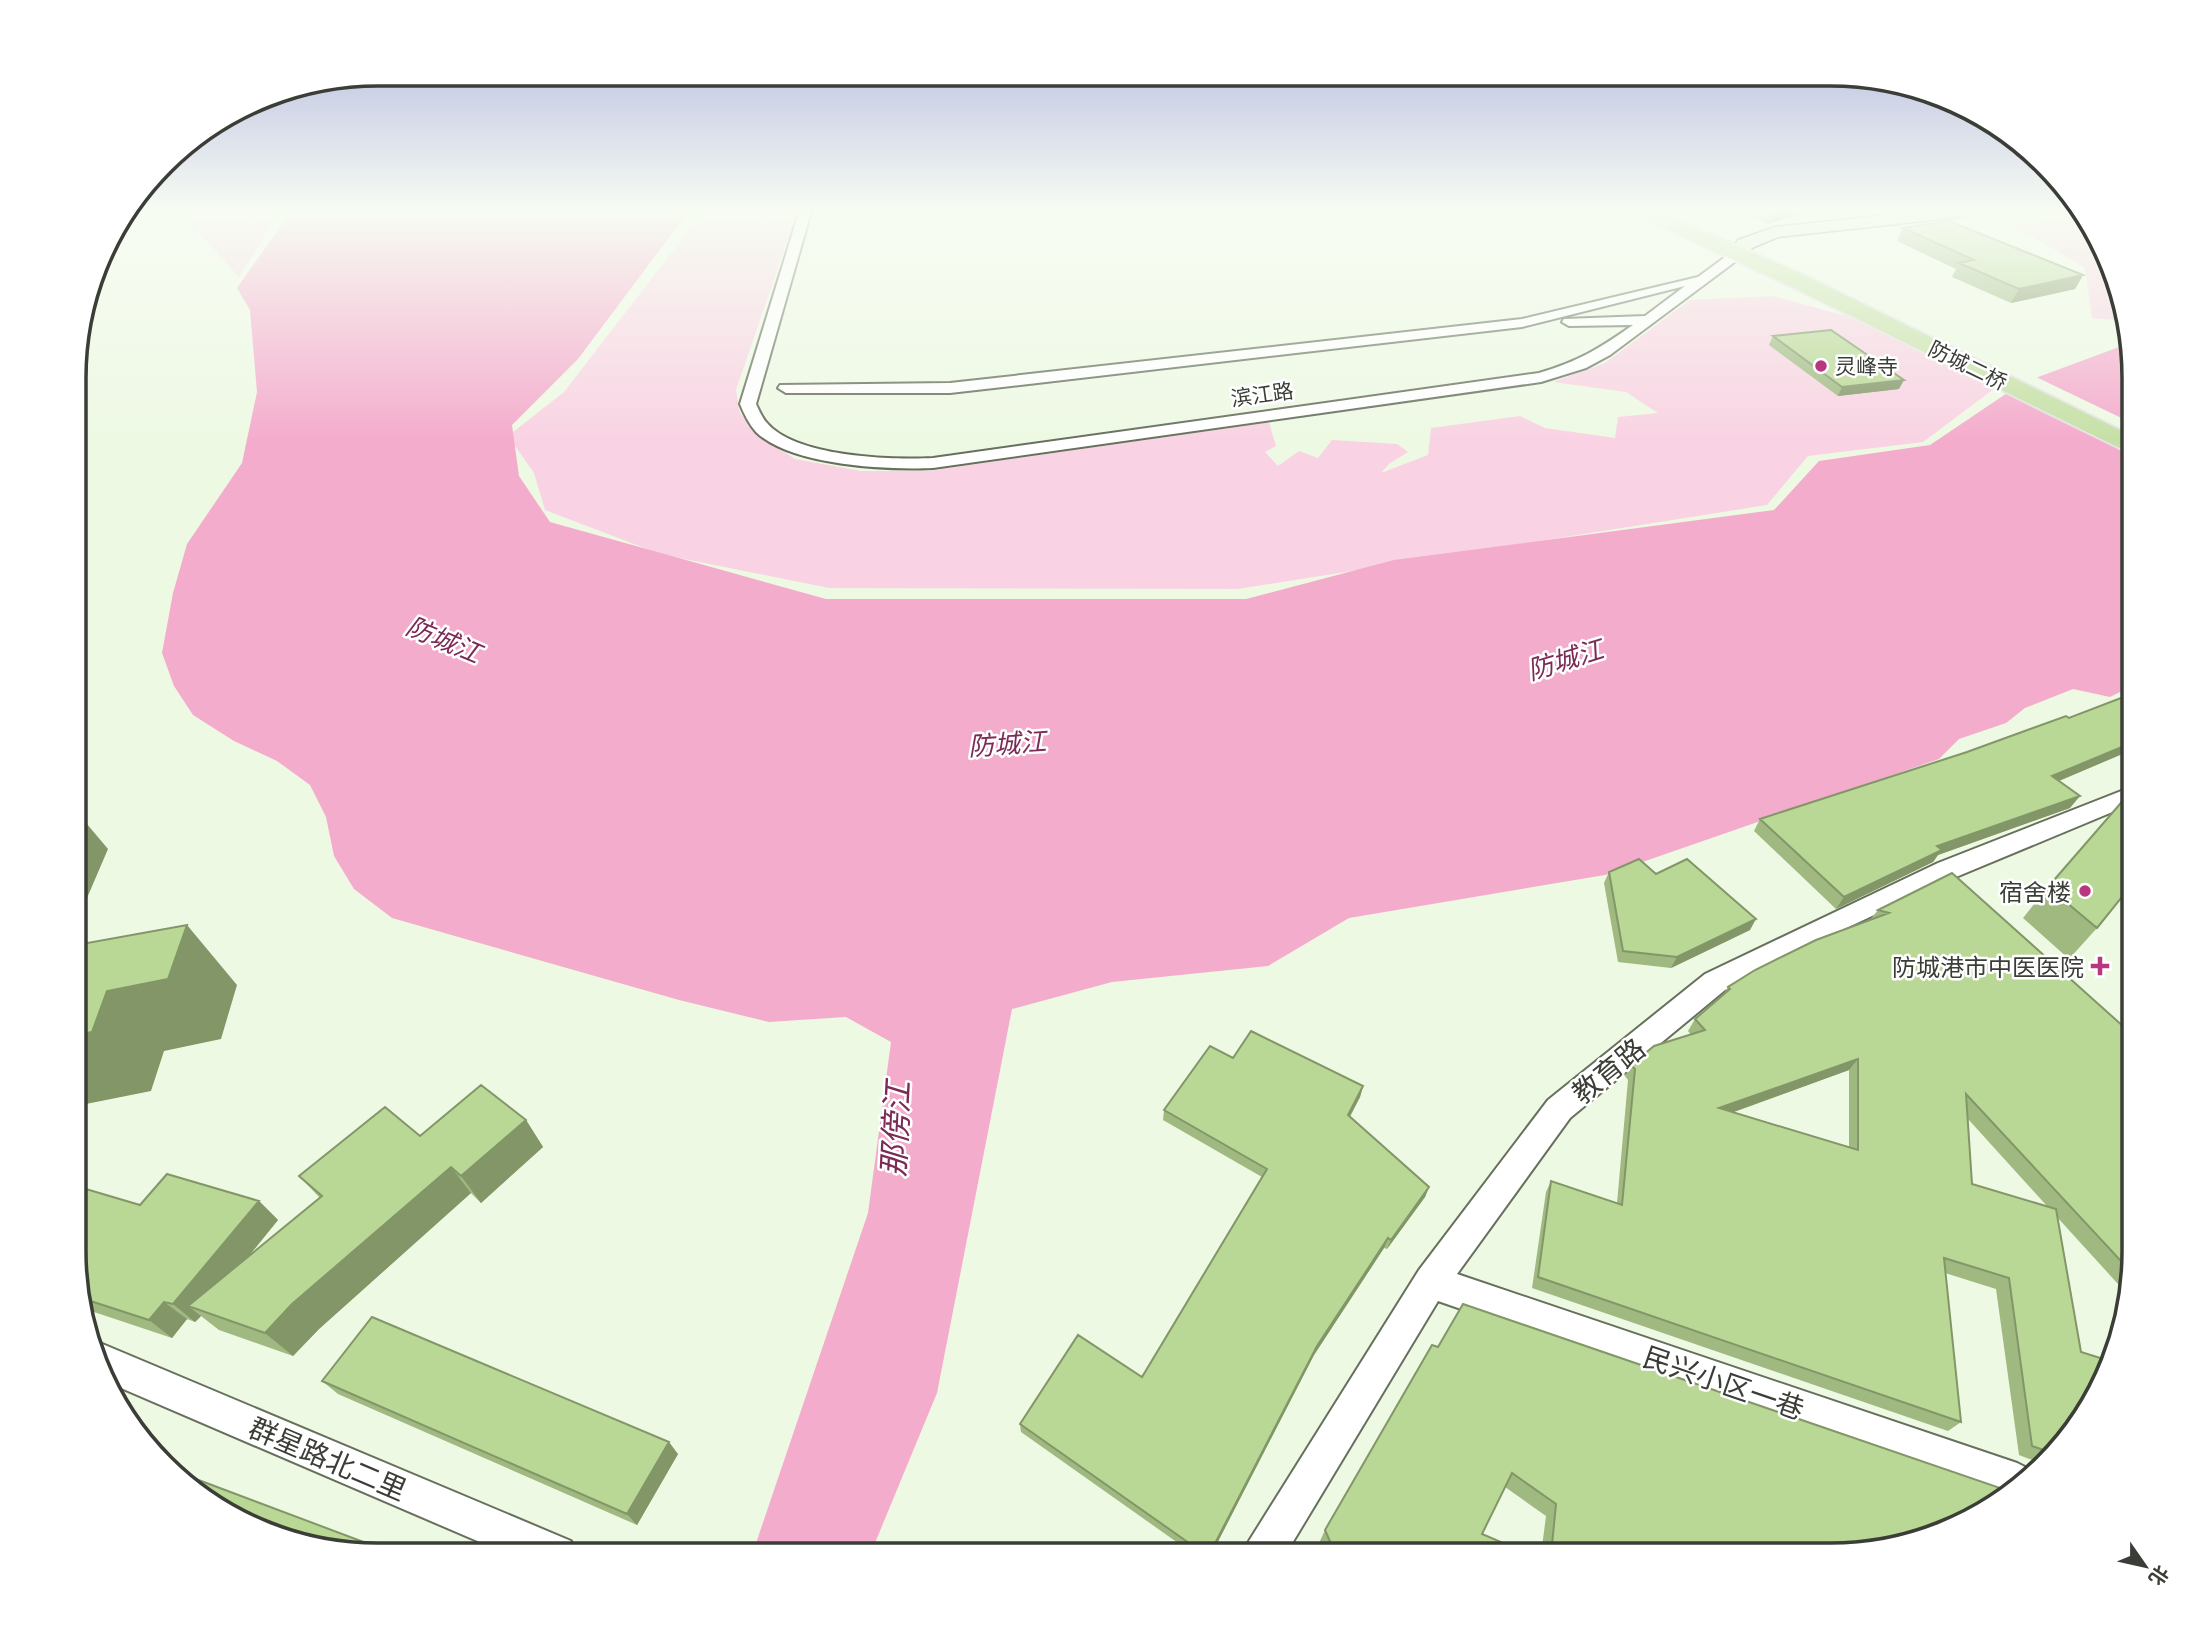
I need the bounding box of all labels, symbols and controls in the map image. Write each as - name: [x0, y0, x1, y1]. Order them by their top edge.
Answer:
- street label: 防城二桥: [1924, 334, 2012, 396]
- place label: 灵峰寺: [1835, 352, 1898, 380]
- marker: 灵峰寺: [1813, 358, 1829, 374]
- street label: 滨江路: [1229, 376, 1295, 412]
- water label: 防城江: [401, 607, 490, 672]
- water label: 防城江: [1522, 630, 1610, 688]
- water label: 防城江: [967, 722, 1050, 764]
- place label: 宿舍楼: [1999, 875, 2071, 908]
- marker: 宿舍楼: [2077, 883, 2093, 899]
- place label: 防城港市中医医院: [1892, 950, 2084, 983]
- marker: 防城港市中医医院: [2090, 956, 2110, 976]
- street label: 教育路: [1563, 1029, 1653, 1111]
- water label: 那傍江: [871, 1077, 920, 1178]
- street label: 民兴小区一巷: [1638, 1337, 1810, 1427]
- street label: 群星路北二里: [243, 1408, 413, 1508]
- north arrow: [2110, 1531, 2180, 1601]
- text: 北: [2143, 1560, 2175, 1591]

